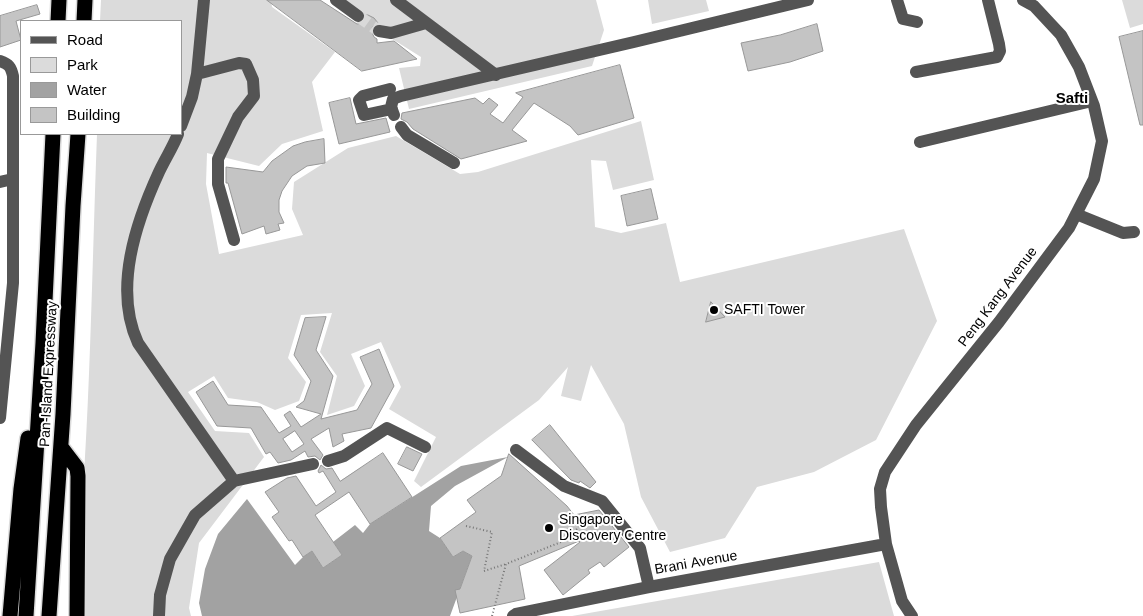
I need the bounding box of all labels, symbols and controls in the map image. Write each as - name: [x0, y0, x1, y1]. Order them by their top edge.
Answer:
- legend: [20, 20, 182, 135]
- text: Road: [67, 31, 103, 48]
- text: Park: [67, 56, 98, 73]
- text: Water: [67, 81, 106, 98]
- district label: Safti: [1056, 90, 1088, 108]
- text: Building: [67, 106, 120, 123]
- street label: Peng Kang Avenue: [955, 244, 1041, 350]
- street label: Pan-Island Expressway: [37, 301, 61, 447]
- place label: SAFTI Tower: [724, 302, 805, 318]
- marker: SAFTI Tower: [708, 304, 720, 316]
- place label: Singapore Discovery Centre: [559, 512, 666, 544]
- marker: Singapore Discovery Centre: [543, 522, 555, 534]
- street label: Brani Avenue: [653, 547, 739, 579]

